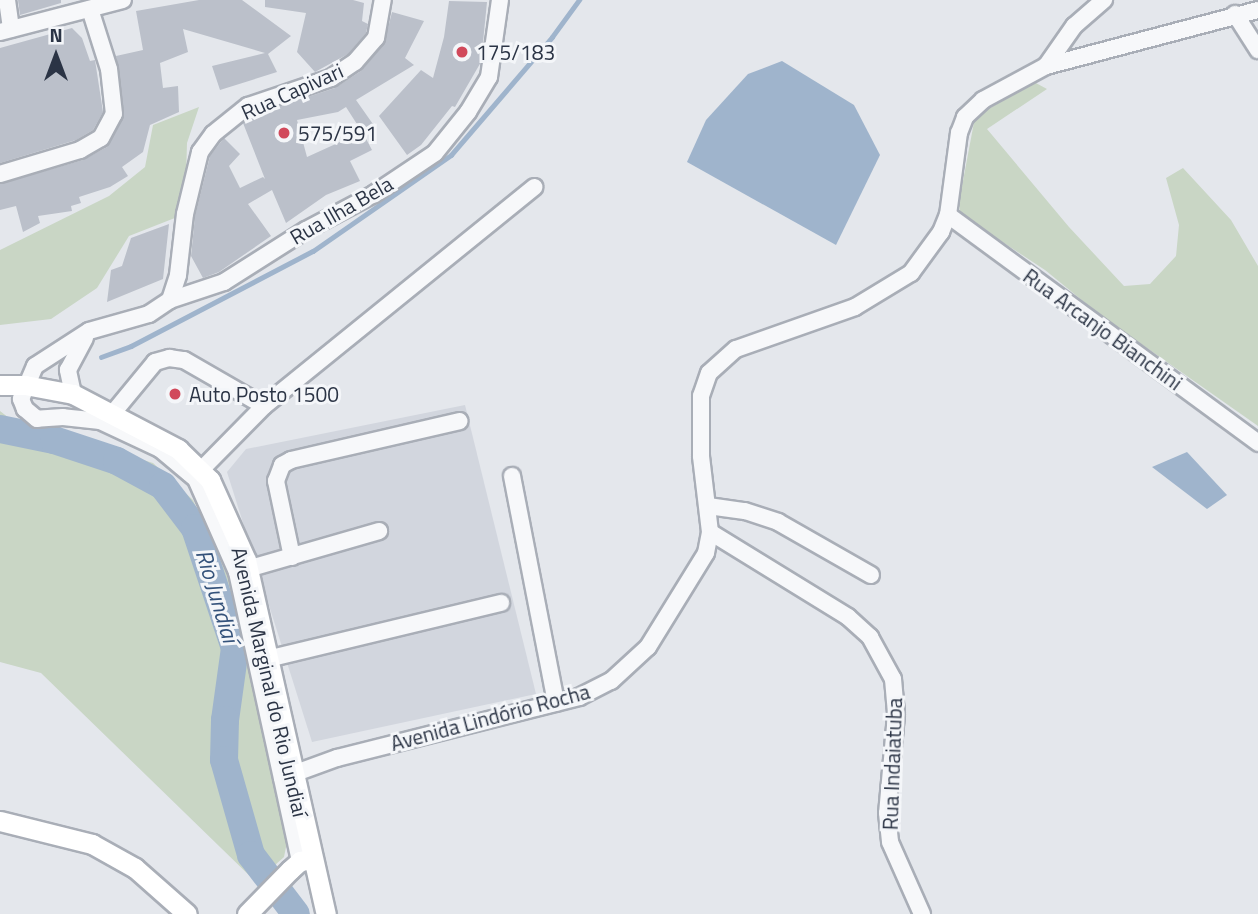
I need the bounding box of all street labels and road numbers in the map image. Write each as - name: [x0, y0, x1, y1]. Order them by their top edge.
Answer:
- street label: Rua Capivari: [237, 57, 347, 125]
- street label: Rua Ilha Bela: [285, 170, 397, 250]
- street label: Rua Arcanjo Bianchini: [1019, 263, 1187, 395]
- street label: Avenida Marginal do Rio Jundiaí: [227, 545, 313, 819]
- street label: Avenida Lindório Rocha: [388, 678, 592, 756]
- street label: Rua Indaiatuba: [877, 697, 907, 831]

